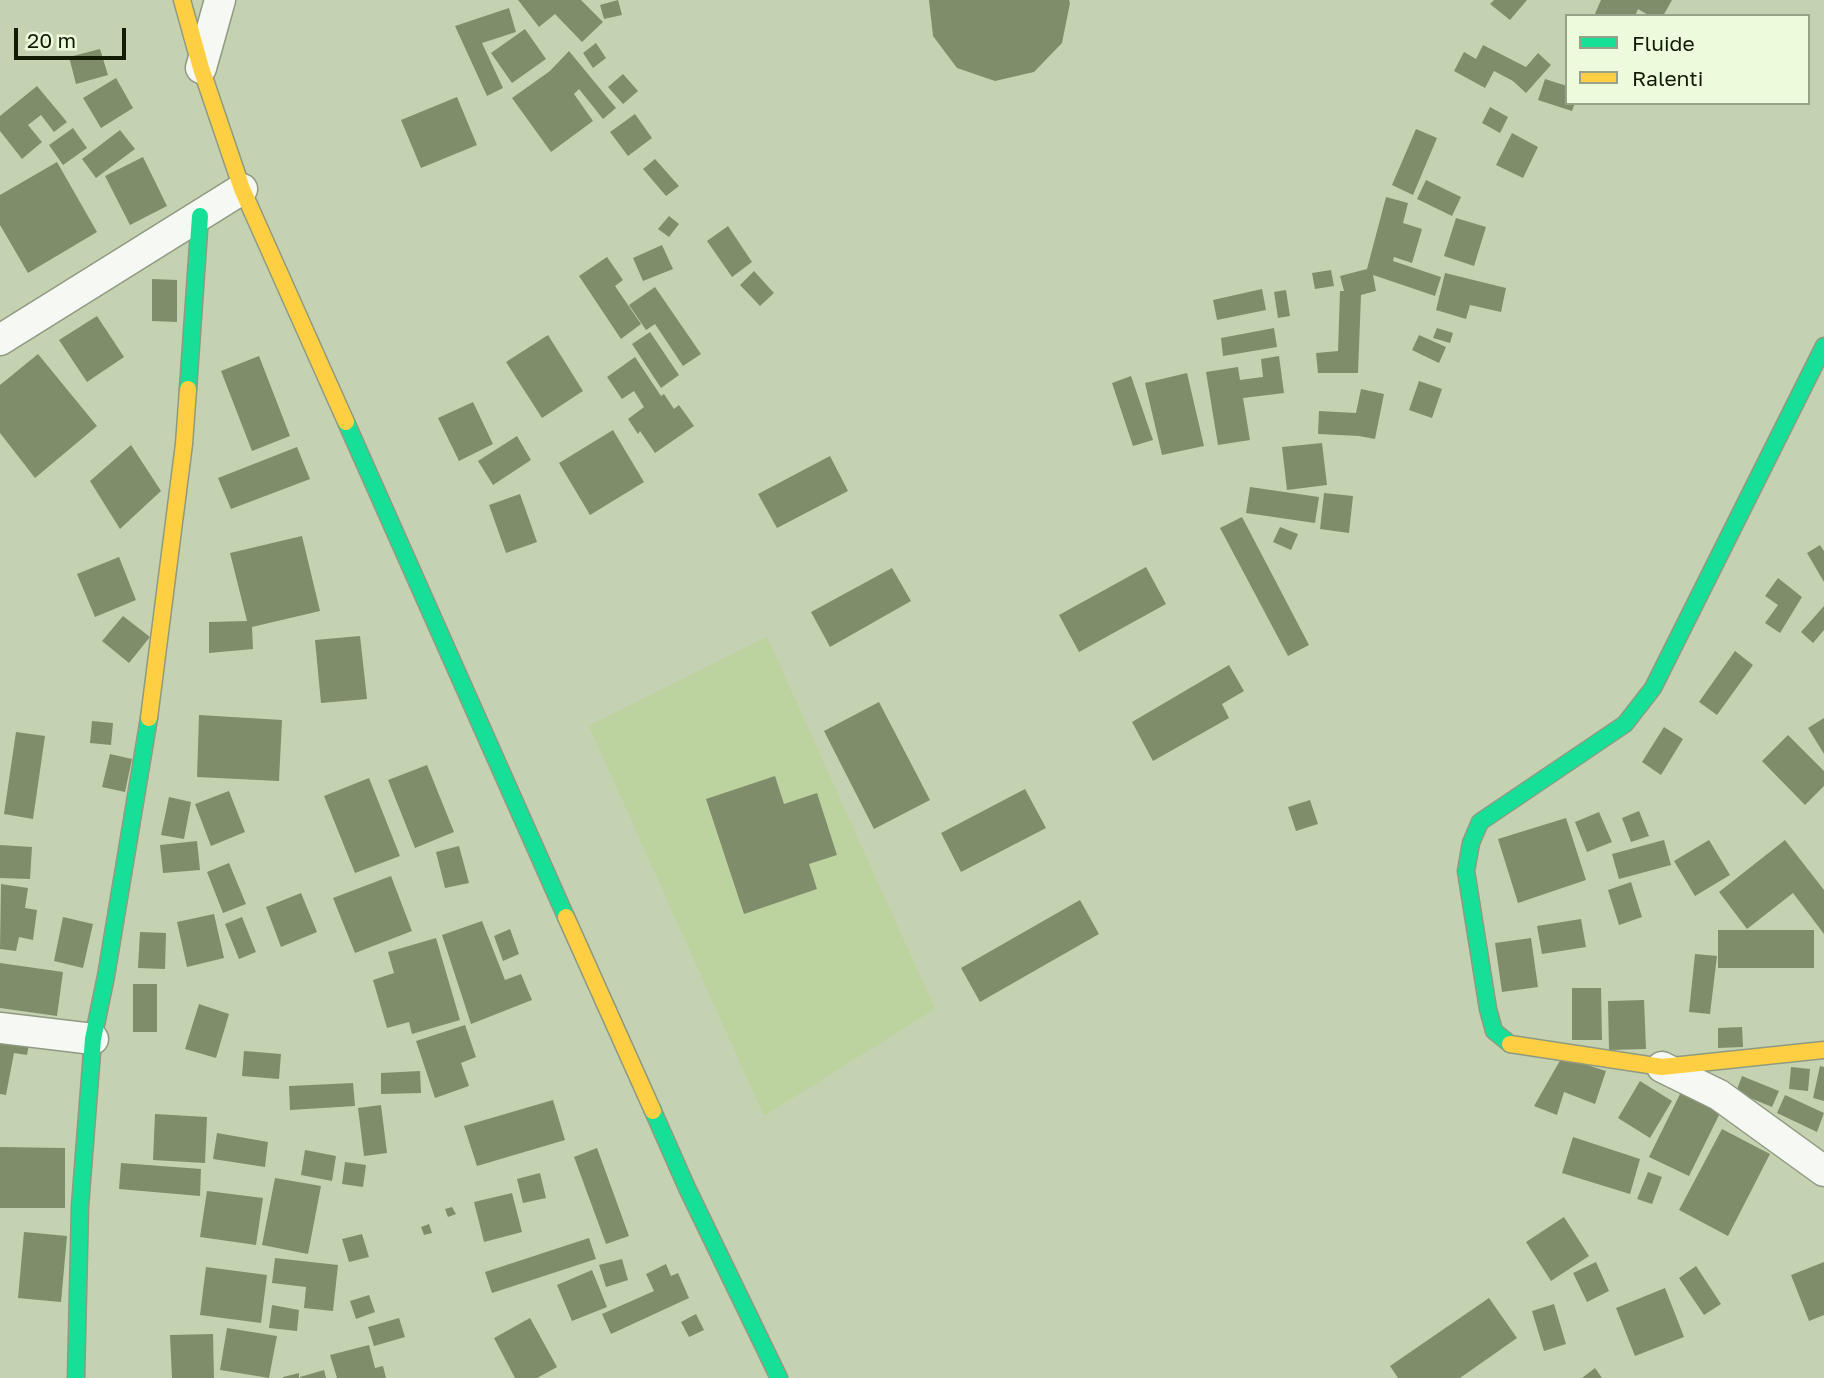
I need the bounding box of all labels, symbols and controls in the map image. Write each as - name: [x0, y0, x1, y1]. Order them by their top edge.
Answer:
- scale bar: [18, 14, 130, 58]
- legend: [1565, 14, 1810, 105]
- text: 20 m: [27, 27, 76, 53]
- text: Fluide: [1632, 30, 1695, 56]
- text: Ralenti: [1632, 65, 1703, 91]

